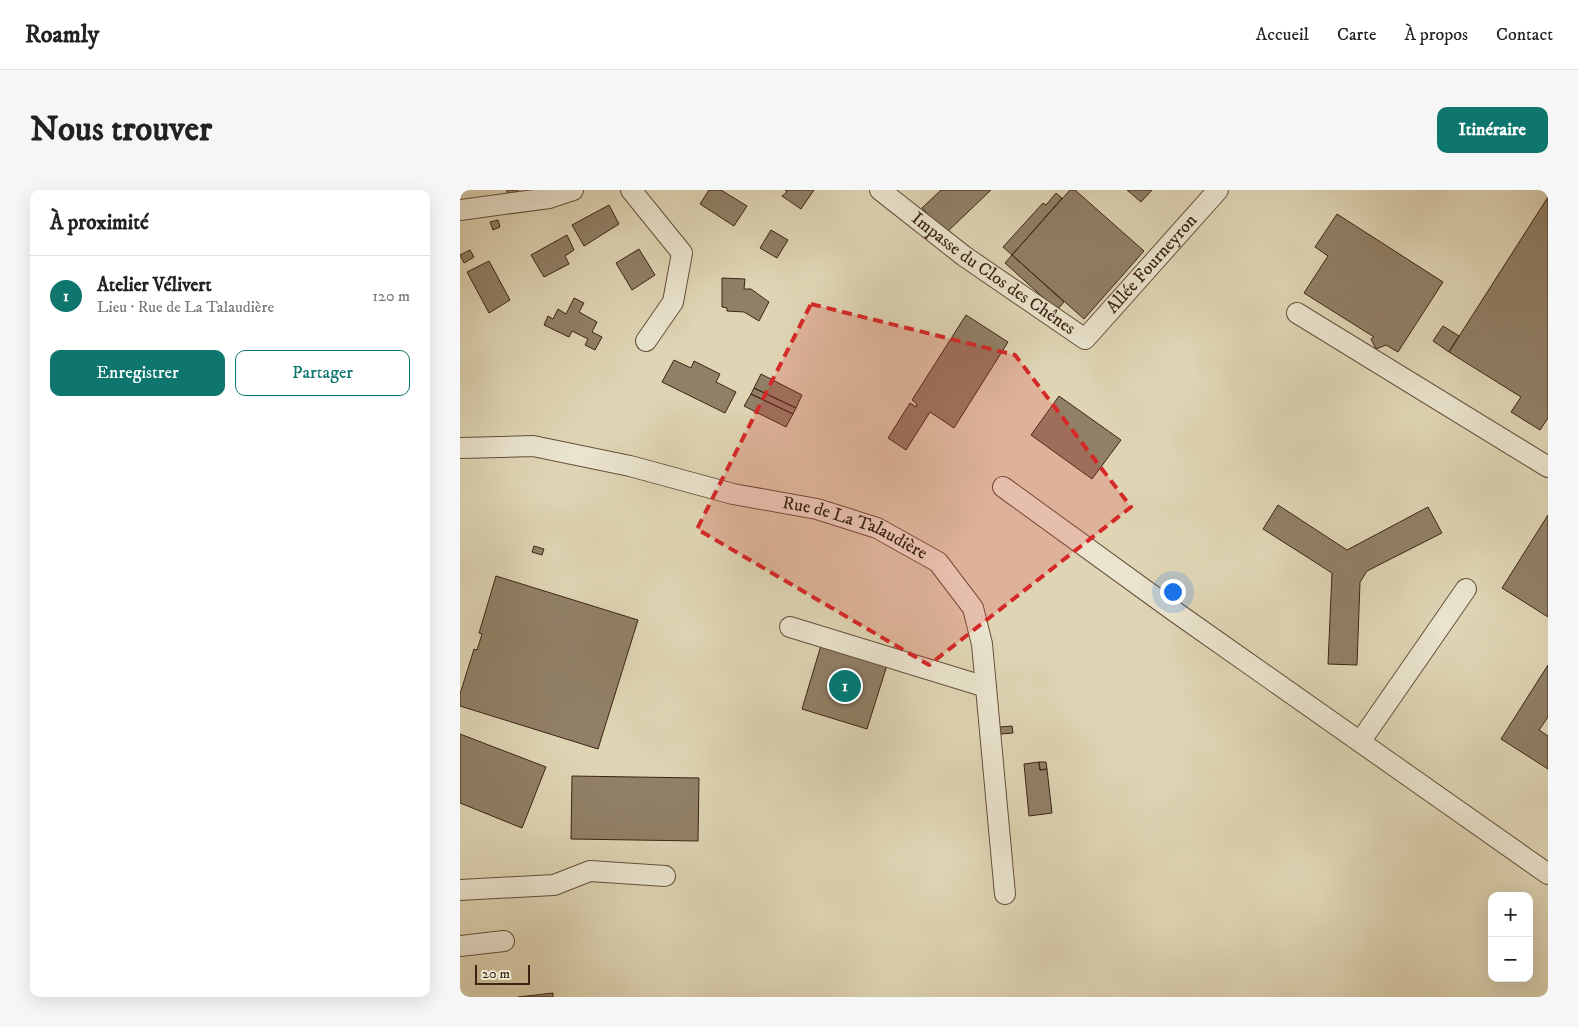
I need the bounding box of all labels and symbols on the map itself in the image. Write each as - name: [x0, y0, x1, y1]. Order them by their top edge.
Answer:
- street label: Impasse du Clos des Chênes: [907, 208, 1079, 340]
- street label: Allée Fourneyron: [1102, 209, 1202, 318]
- street label: Rue de La Talaudière: [781, 492, 931, 565]
- your location: [1160, 579, 1186, 605]
- pin: 1: [829, 667, 861, 705]
- scale bar: [475, 962, 530, 985]

